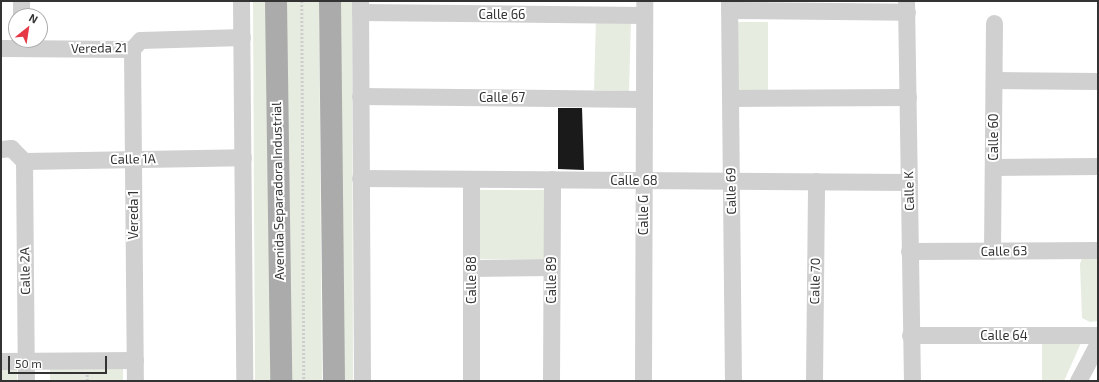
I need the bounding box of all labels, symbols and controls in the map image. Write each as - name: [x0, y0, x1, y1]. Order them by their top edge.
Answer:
- street label: Calle 66: [478, 6, 526, 22]
- north arrow: [8, 8, 48, 48]
- text: N: [27, 10, 40, 26]
- street label: Vereda 21: [71, 40, 127, 56]
- street label: Calle 67: [479, 89, 525, 105]
- street label: Avenida Separadora Industrial: [269, 102, 287, 280]
- street label: Calle 60: [985, 113, 1001, 161]
- street label: Calle 1A: [110, 151, 156, 167]
- street label: Calle 69: [723, 167, 739, 215]
- street label: Calle K: [901, 171, 917, 211]
- street label: Calle 68: [610, 172, 658, 188]
- street label: Vereda 1: [125, 190, 141, 240]
- street label: Calle G: [635, 195, 651, 235]
- street label: Calle 63: [980, 243, 1028, 259]
- street label: Calle 2A: [17, 247, 33, 295]
- street label: Calle 88: [463, 256, 479, 304]
- street label: Calle 89: [543, 256, 559, 304]
- street label: Calle 70: [807, 258, 823, 304]
- street label: Calle 64: [980, 327, 1028, 343]
- scale bar: [10, 348, 109, 374]
- text: 50 m: [15, 356, 42, 370]

